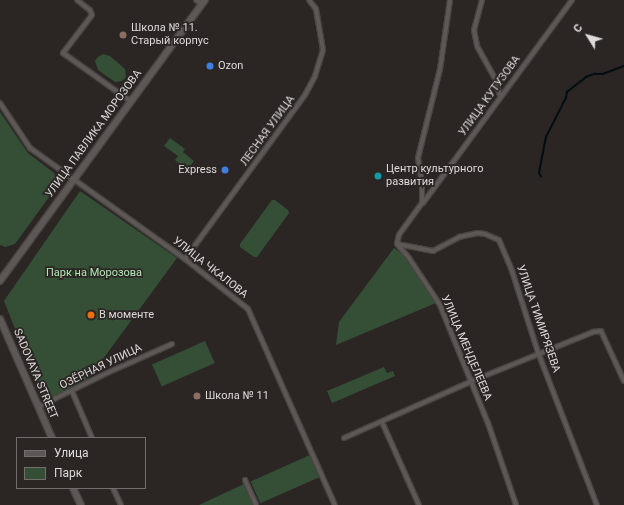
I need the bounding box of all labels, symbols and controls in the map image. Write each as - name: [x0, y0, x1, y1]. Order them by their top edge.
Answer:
- north arrow: [568, 16, 608, 56]
- place label: Школа № 11. Старый корпус: [131, 22, 209, 48]
- text: С: [571, 22, 585, 35]
- marker: Школа № 11. Старый корпус: [118, 30, 128, 40]
- street label: УЛИЦА КУТУЗОВА: [456, 53, 524, 139]
- place label: Ozon: [218, 59, 243, 73]
- marker: Ozon: [205, 61, 215, 71]
- street label: УЛИЦА ПАВЛИКА МОРОЗОВА: [43, 68, 145, 200]
- street label: ЛЕСНАЯ УЛИЦА: [238, 93, 298, 169]
- place label: Express: [178, 163, 217, 177]
- place label: Центр культурного развития: [386, 163, 483, 189]
- marker: Express: [220, 165, 230, 175]
- marker: Центр культурного развития: [373, 171, 383, 181]
- street label: УЛИЦА ЧКАЛОВА: [170, 235, 250, 301]
- street label: УЛИЦА ТИМИРЯЗЕВА: [513, 263, 563, 375]
- park label: Парк на Морозова: [46, 266, 142, 280]
- street label: УЛИЦА МЕНДЕЛЕЕВА: [438, 293, 494, 403]
- place label: В моменте: [99, 308, 154, 322]
- marker: В моменте: [86, 310, 96, 320]
- street label: SADOVAYA STREET: [10, 327, 60, 421]
- street label: ОЗЁРНАЯ УЛИЦА: [58, 341, 144, 393]
- place label: Школа № 11: [205, 389, 269, 403]
- marker: Школа № 11: [192, 391, 202, 401]
- legend: [16, 437, 146, 489]
- text: Улица: [54, 446, 89, 460]
- text: Парк: [54, 466, 82, 480]

